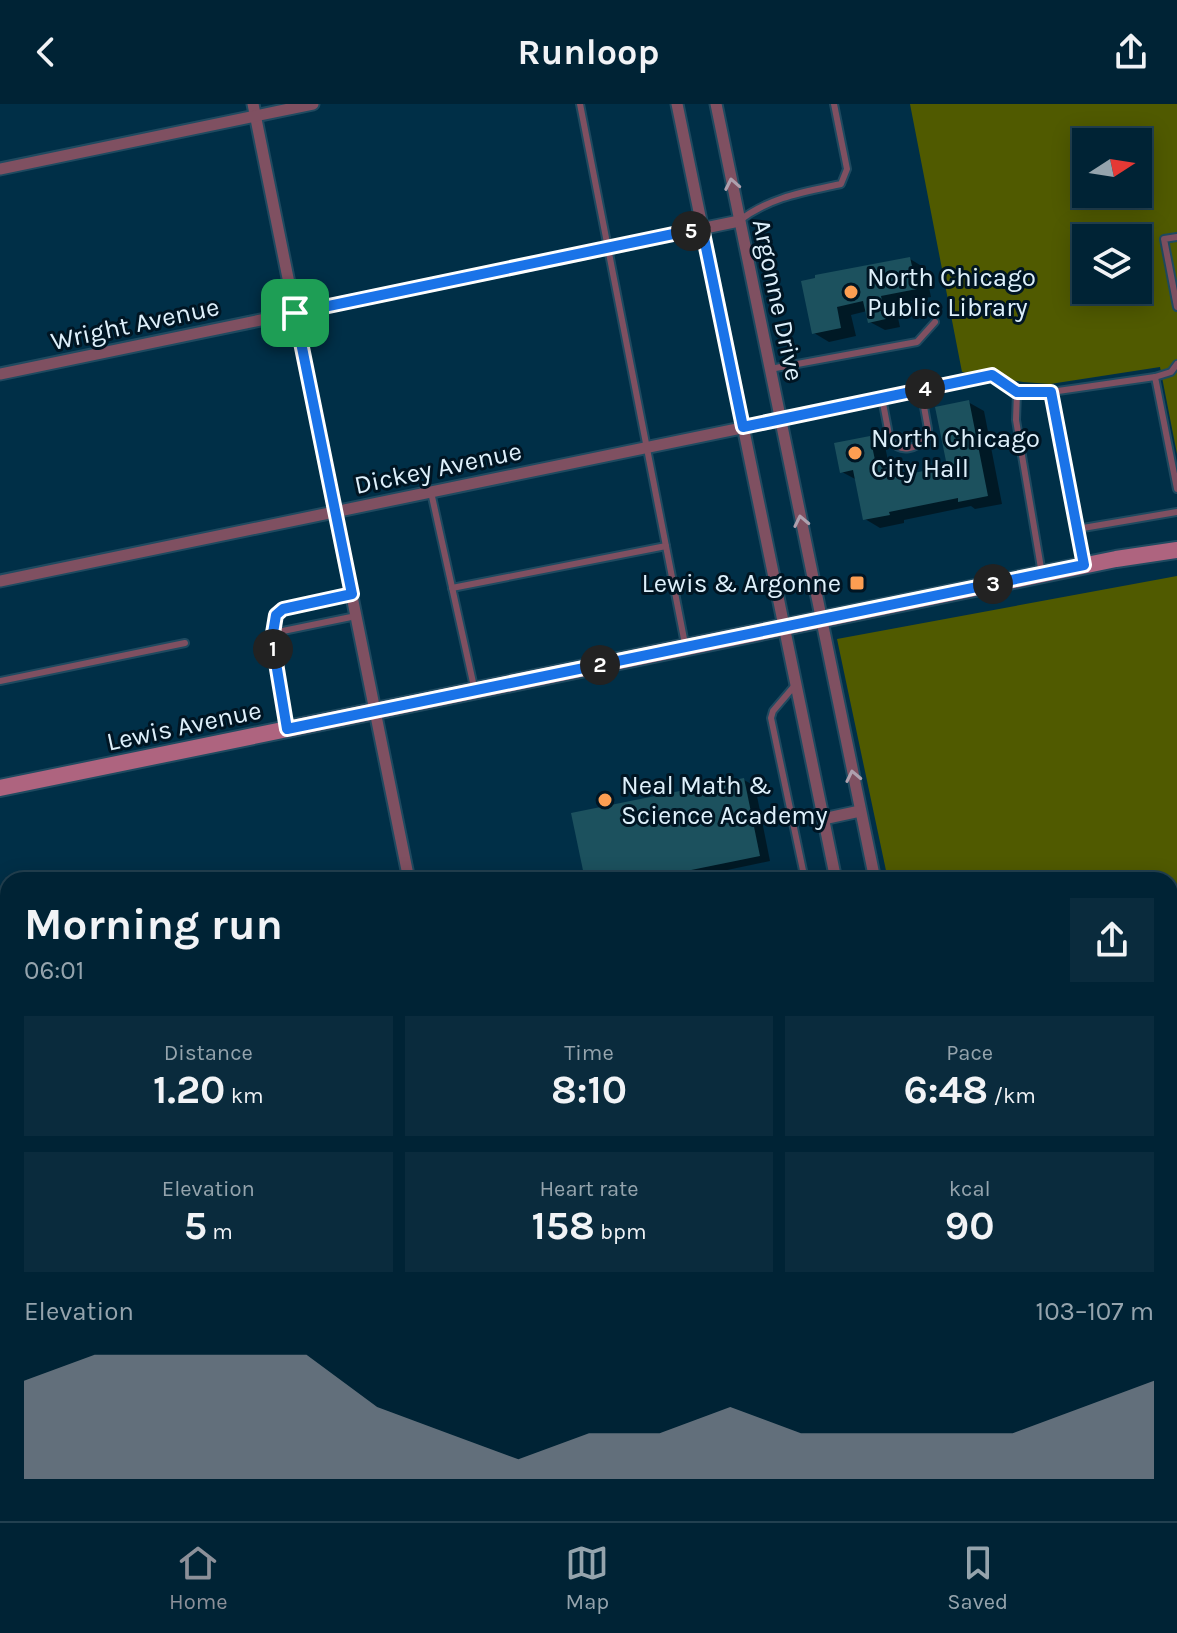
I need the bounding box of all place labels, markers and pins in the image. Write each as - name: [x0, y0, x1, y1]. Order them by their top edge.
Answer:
- pin: 5: [671, 211, 711, 251]
- place label: North Chicago Public Library: [867, 262, 1036, 323]
- pin: [261, 279, 329, 347]
- marker: North Chicago Public Library: [842, 283, 860, 301]
- pin: 4: [905, 369, 945, 409]
- place label: North Chicago City Hall: [871, 423, 1040, 484]
- marker: North Chicago City Hall: [846, 444, 864, 462]
- pin: 3: [973, 564, 1013, 604]
- place label: Lewis & Argonne: [642, 568, 841, 599]
- marker: Lewis & Argonne: [848, 574, 866, 592]
- pin: 1: [253, 629, 293, 669]
- pin: 2: [580, 645, 620, 685]
- place label: Neal Math & Science Academy: [621, 770, 828, 831]
- marker: Neal Math & Science Academy: [596, 791, 614, 809]

